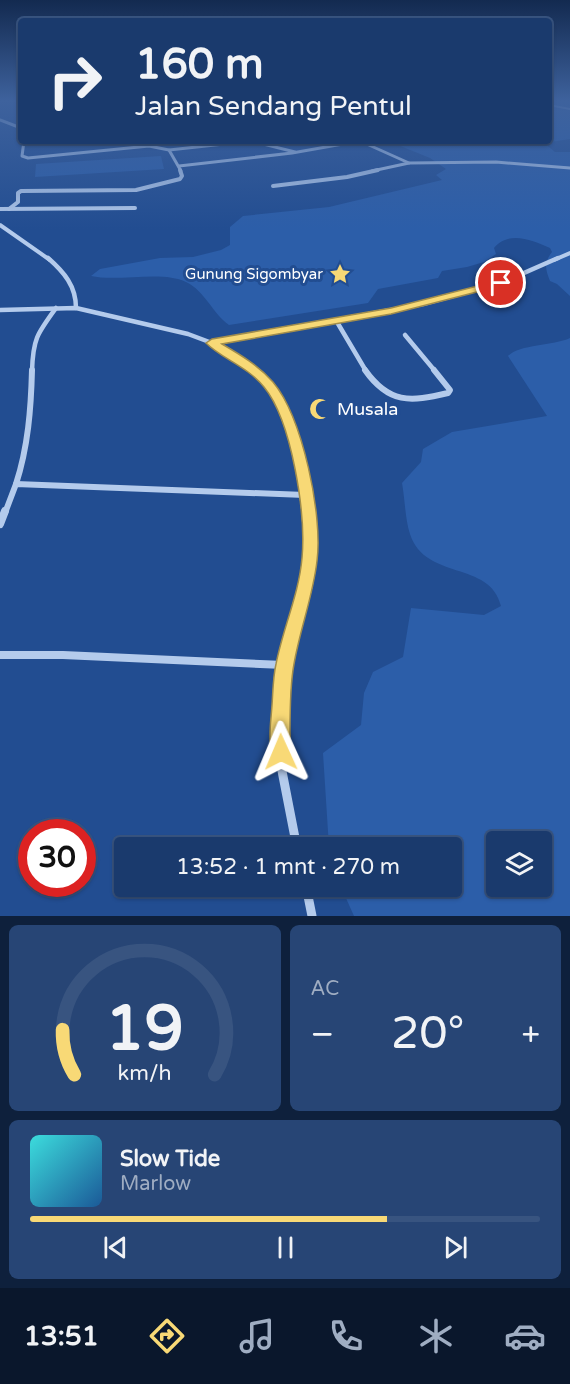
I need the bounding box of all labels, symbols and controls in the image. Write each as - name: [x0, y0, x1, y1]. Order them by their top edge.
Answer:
- text: 160 m: [135, 39, 264, 90]
- icon: right: [36, 42, 114, 120]
- text: Jalan Sendang Pentul: [135, 90, 412, 123]
- pin: [475, 257, 526, 308]
- place icon: Gunung Sigombyar: [328, 262, 352, 286]
- place label: Gunung Sigombyar: [185, 265, 323, 283]
- icon: arrive: [484, 266, 517, 299]
- mosque icon: Musala: [308, 397, 332, 421]
- place label: Musala: [337, 398, 398, 420]
- position arrow: [249, 720, 313, 784]
- speed limit sign: 30: [18, 819, 96, 897]
- map controls: [486, 831, 552, 897]
- button: layers: [486, 831, 552, 897]
- text: 13:52 · 1 mnt · 270 m: [176, 854, 400, 880]
- text: AC: [311, 977, 339, 1001]
- text: 19: [106, 992, 184, 1067]
- text: 20°: [391, 1007, 464, 1061]
- text: −: [311, 1015, 334, 1054]
- text: +: [521, 1015, 540, 1054]
- text: km/h: [118, 1060, 172, 1086]
- text: Slow Tide: [120, 1146, 220, 1172]
- text: Marlow: [120, 1172, 191, 1196]
- icon: previous: [99, 1231, 132, 1264]
- icon: pause: [269, 1231, 302, 1264]
- icon: next: [439, 1231, 472, 1264]
- icon: directions: [146, 1315, 188, 1357]
- icon: music: [236, 1315, 278, 1357]
- icon: phone: [325, 1315, 367, 1357]
- icon: climate: [415, 1315, 457, 1357]
- icon: car: [504, 1315, 546, 1357]
- text: 13:51: [24, 1320, 99, 1353]

